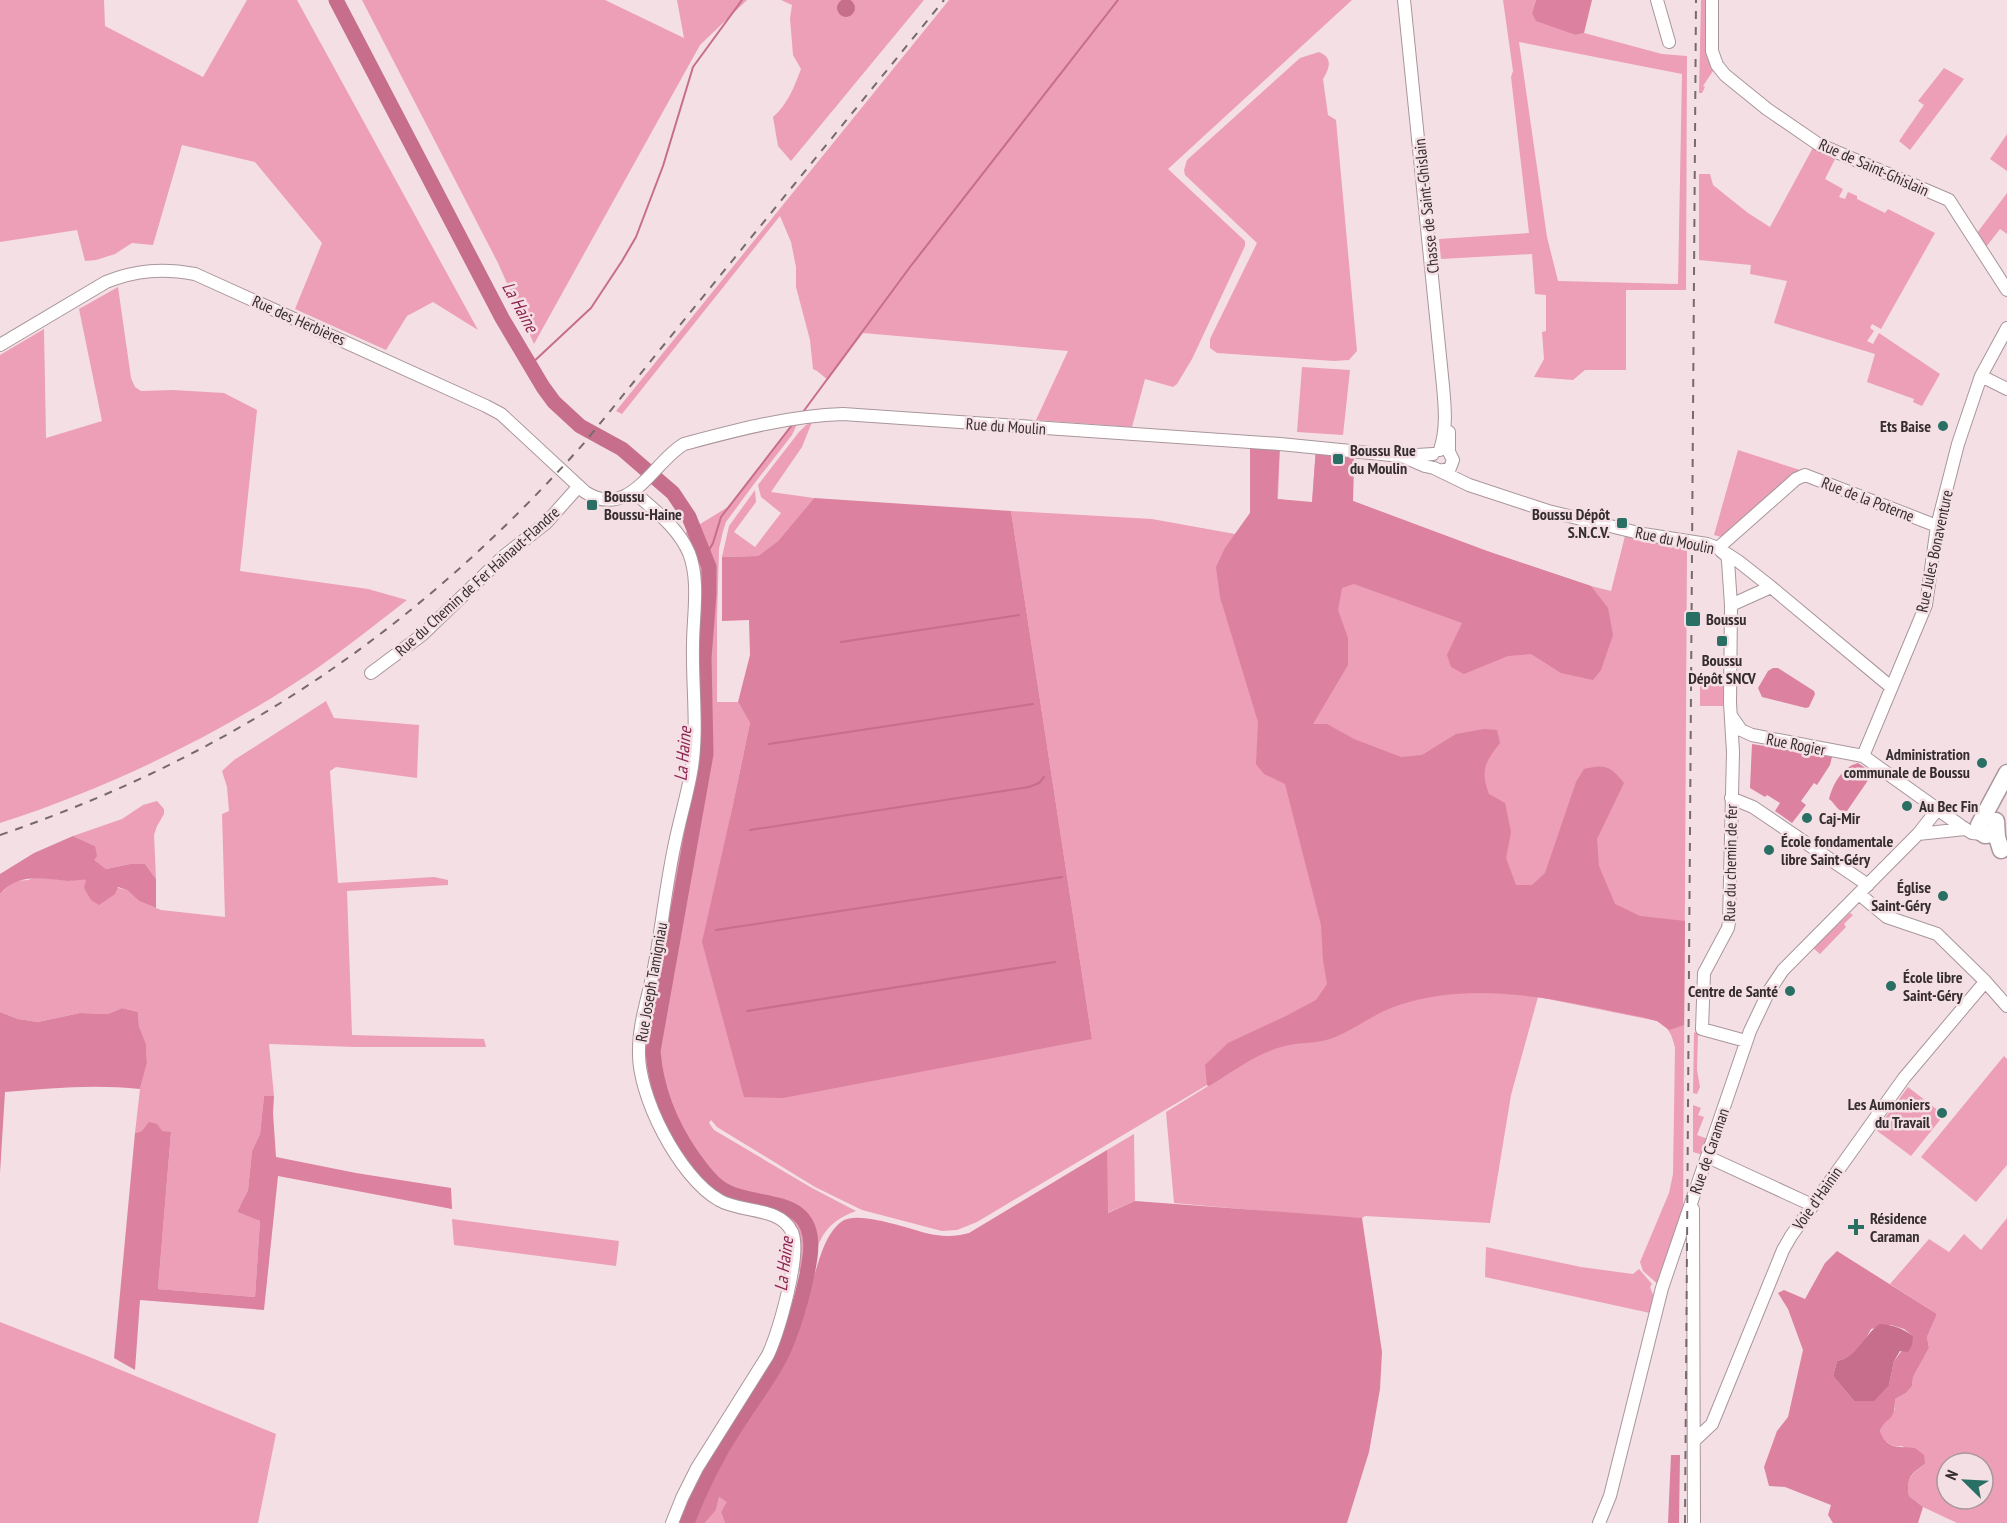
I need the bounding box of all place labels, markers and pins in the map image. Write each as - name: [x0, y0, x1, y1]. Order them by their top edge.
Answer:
- place label: Ets Baise: [1880, 416, 1931, 436]
- marker: Ets Baise: [1936, 419, 1950, 433]
- place label: Boussu Rue du Moulin: [1350, 440, 1416, 478]
- marker: Boussu Rue du Moulin: [1331, 452, 1345, 466]
- place label: Boussu Boussu-Haine: [604, 486, 682, 524]
- marker: Boussu Boussu-Haine: [585, 498, 599, 512]
- place label: Boussu Dépôt S.N.C.V.: [1532, 504, 1610, 542]
- marker: Boussu Dépôt S.N.C.V.: [1615, 516, 1629, 530]
- place label: Boussu: [1706, 609, 1746, 629]
- marker: Boussu: [1684, 610, 1702, 628]
- marker: Boussu Dépôt SNCV: [1715, 634, 1729, 648]
- place label: Boussu Dépôt SNCV: [1688, 650, 1757, 688]
- place label: Administration communale de Boussu: [1844, 744, 1970, 782]
- marker: Administration communale de Boussu: [1975, 756, 1989, 770]
- place label: Au Bec Fin: [1918, 796, 1978, 816]
- marker: Au Bec Fin: [1900, 799, 1914, 813]
- place label: Caj-Mir: [1819, 808, 1860, 828]
- marker: Caj-Mir: [1800, 811, 1814, 825]
- place label: École fondamentale libre Saint-Géry: [1781, 831, 1894, 869]
- marker: École fondamentale libre Saint-Géry: [1762, 843, 1776, 857]
- place label: Église Saint-Géry: [1871, 877, 1932, 915]
- marker: Église Saint-Géry: [1936, 889, 1950, 903]
- place label: École libre Saint-Géry: [1903, 967, 1963, 1005]
- marker: École libre Saint-Géry: [1884, 979, 1898, 993]
- place label: Centre de Santé: [1688, 981, 1778, 1001]
- marker: Centre de Santé: [1783, 984, 1797, 998]
- place label: Les Aumoniers du Travail: [1848, 1094, 1930, 1132]
- marker: Les Aumoniers du Travail: [1935, 1106, 1949, 1120]
- place label: Résidence Caraman: [1870, 1208, 1927, 1246]
- marker: Résidence Caraman: [1847, 1218, 1865, 1236]

